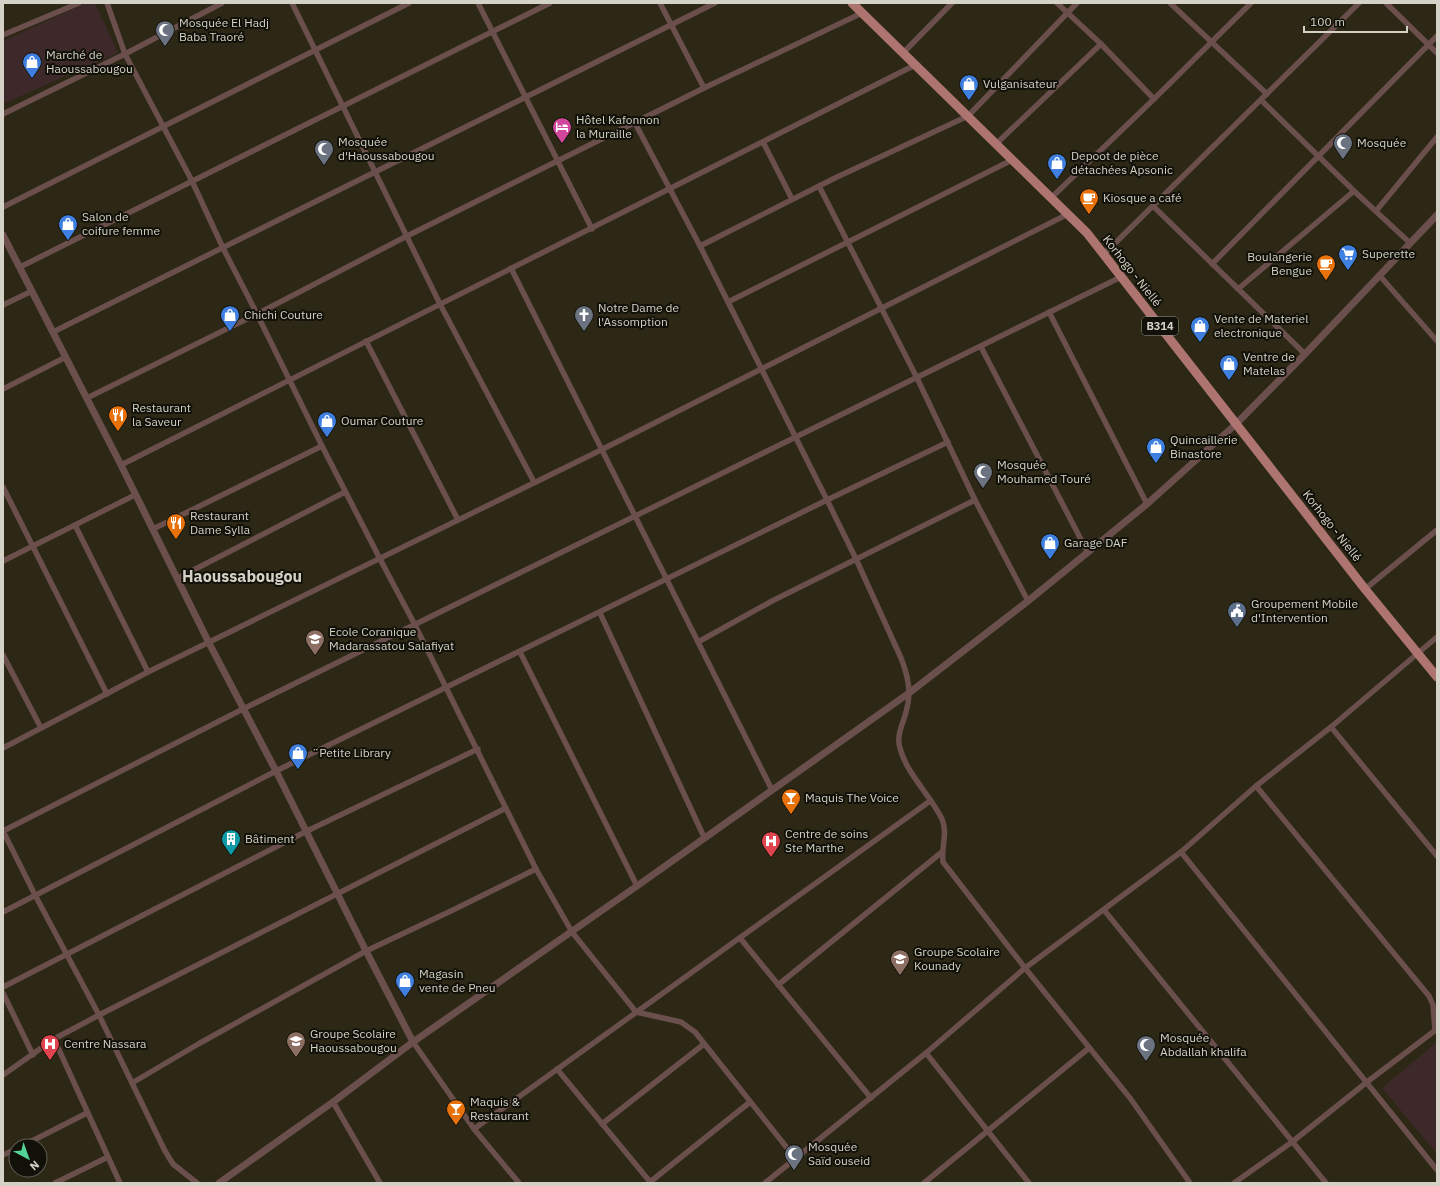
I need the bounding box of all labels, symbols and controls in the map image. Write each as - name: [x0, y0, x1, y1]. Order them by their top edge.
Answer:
- scale bar: [1304, 8, 1407, 34]
- text: 100 m: [1310, 14, 1345, 29]
- place label: Mosquée El Hadj Baba Traoré: [179, 15, 269, 44]
- mosque icon: Mosquée El Hadj Baba Traoré: [154, 19, 176, 47]
- place label: Marché de Haoussabougou: [46, 47, 133, 76]
- shop icon: Marché de Haoussabougou: [21, 51, 43, 79]
- shop icon: Vulganisateur: [958, 73, 980, 101]
- place label: Vulganisateur: [983, 76, 1057, 91]
- place label: Hôtel Kafonnon la Muraille: [576, 112, 660, 141]
- hotel icon: Hôtel Kafonnon la Muraille: [551, 116, 573, 144]
- mosque icon: Mosquée: [1332, 132, 1354, 160]
- place label: Mosquée d'Haoussabougou: [338, 134, 435, 163]
- place label: Mosquée: [1357, 135, 1407, 150]
- mosque icon: Mosquée d'Haoussabougou: [313, 138, 335, 166]
- place label: Depoot de pièce détachées Apsonic: [1071, 148, 1173, 177]
- shop icon: Depoot de pièce détachées Apsonic: [1046, 152, 1068, 180]
- cafe icon: Kiosque a café: [1078, 187, 1100, 215]
- place label: Kiosque a café: [1103, 190, 1182, 205]
- place label: Salon de coifure femme: [82, 209, 161, 238]
- shop icon: Salon de coifure femme: [57, 213, 79, 241]
- street label: Korhogo - Niellé: [1100, 232, 1165, 310]
- supermarket icon: Superette: [1337, 243, 1359, 271]
- place label: Superette: [1362, 246, 1416, 261]
- place label: Boulangerie Bengue: [1247, 249, 1312, 278]
- cafe icon: Boulangerie Bengue: [1315, 253, 1337, 281]
- place label: Notre Dame de l'Assomption: [598, 300, 679, 329]
- shop icon: Chichi Couture: [219, 304, 241, 332]
- church icon: Notre Dame de l'Assomption: [573, 304, 595, 332]
- place label: Chichi Couture: [244, 307, 323, 322]
- place label: Vente de Materiel electronique: [1214, 311, 1308, 340]
- shop icon: Vente de Materiel electronique: [1189, 315, 1211, 343]
- road number: B314: [1142, 317, 1178, 335]
- place label: Ventre de Matelas: [1243, 349, 1295, 378]
- shop icon: Ventre de Matelas: [1218, 353, 1240, 381]
- place label: Restaurant la Saveur: [132, 400, 191, 429]
- restaurant icon: Restaurant la Saveur: [107, 404, 129, 432]
- shop icon: Oumar Couture: [316, 410, 338, 438]
- place label: Oumar Couture: [341, 413, 424, 428]
- place label: Quincaillerie Binastore: [1170, 432, 1238, 461]
- shop icon: Quincaillerie Binastore: [1145, 436, 1167, 464]
- place label: Mosquée Mouhamed Touré: [997, 457, 1091, 486]
- mosque icon: Mosquée Mouhamed Touré: [972, 461, 994, 489]
- street label: Korhogo - Niellé: [1300, 487, 1365, 565]
- place label: Restaurant Dame Sylla: [190, 508, 251, 537]
- restaurant icon: Restaurant Dame Sylla: [165, 512, 187, 540]
- shop icon: Garage DAF: [1039, 532, 1061, 560]
- place label: Garage DAF: [1064, 535, 1128, 550]
- district label: Haoussabougou: [182, 566, 302, 586]
- place label: Groupement Mobile d'Intervention: [1251, 596, 1358, 625]
- public building icon: Groupement Mobile d'Intervention: [1226, 600, 1248, 628]
- place label: Ecole Coranique Madarassatou Salafiyat: [329, 624, 454, 653]
- school or university icon: Ecole Coranique Madarassatou Salafiyat: [304, 628, 326, 656]
- shop icon: ¨Petite Library: [287, 742, 309, 770]
- place label: ¨Petite Library: [312, 745, 391, 760]
- bar icon: Maquis The Voice: [780, 787, 802, 815]
- place label: Maquis The Voice: [805, 790, 899, 805]
- place label: Centre de soins Ste Marthe: [785, 826, 869, 855]
- building icon: Bâtiment: [220, 828, 242, 856]
- hospital icon: Centre de soins Ste Marthe: [760, 830, 782, 858]
- place label: Bâtiment: [245, 831, 295, 846]
- place label: Groupe Scolaire Kounady: [914, 944, 1000, 973]
- school or university icon: Groupe Scolaire Kounady: [889, 948, 911, 976]
- place label: Magasin vente de Pneu: [419, 966, 496, 995]
- shop icon: Magasin vente de Pneu: [394, 970, 416, 998]
- place label: Groupe Scolaire Haoussabougou: [310, 1026, 397, 1055]
- school or university icon: Groupe Scolaire Haoussabougou: [285, 1030, 307, 1058]
- place label: Mosquée Abdallah khalifa: [1160, 1030, 1247, 1059]
- hospital icon: Centre Nassara: [39, 1033, 61, 1061]
- mosque icon: Mosquée Abdallah khalifa: [1135, 1034, 1157, 1062]
- place label: Centre Nassara: [64, 1036, 147, 1051]
- place label: Maquis & Restaurant: [470, 1094, 529, 1123]
- bar icon: Maquis & Restaurant: [445, 1098, 467, 1126]
- north arrow: [8, 1138, 48, 1178]
- place label: Mosquée Saïd ouseid: [808, 1139, 870, 1168]
- mosque icon: Mosquée Saïd ouseid: [783, 1143, 805, 1171]
- text: N: [27, 1158, 42, 1173]

